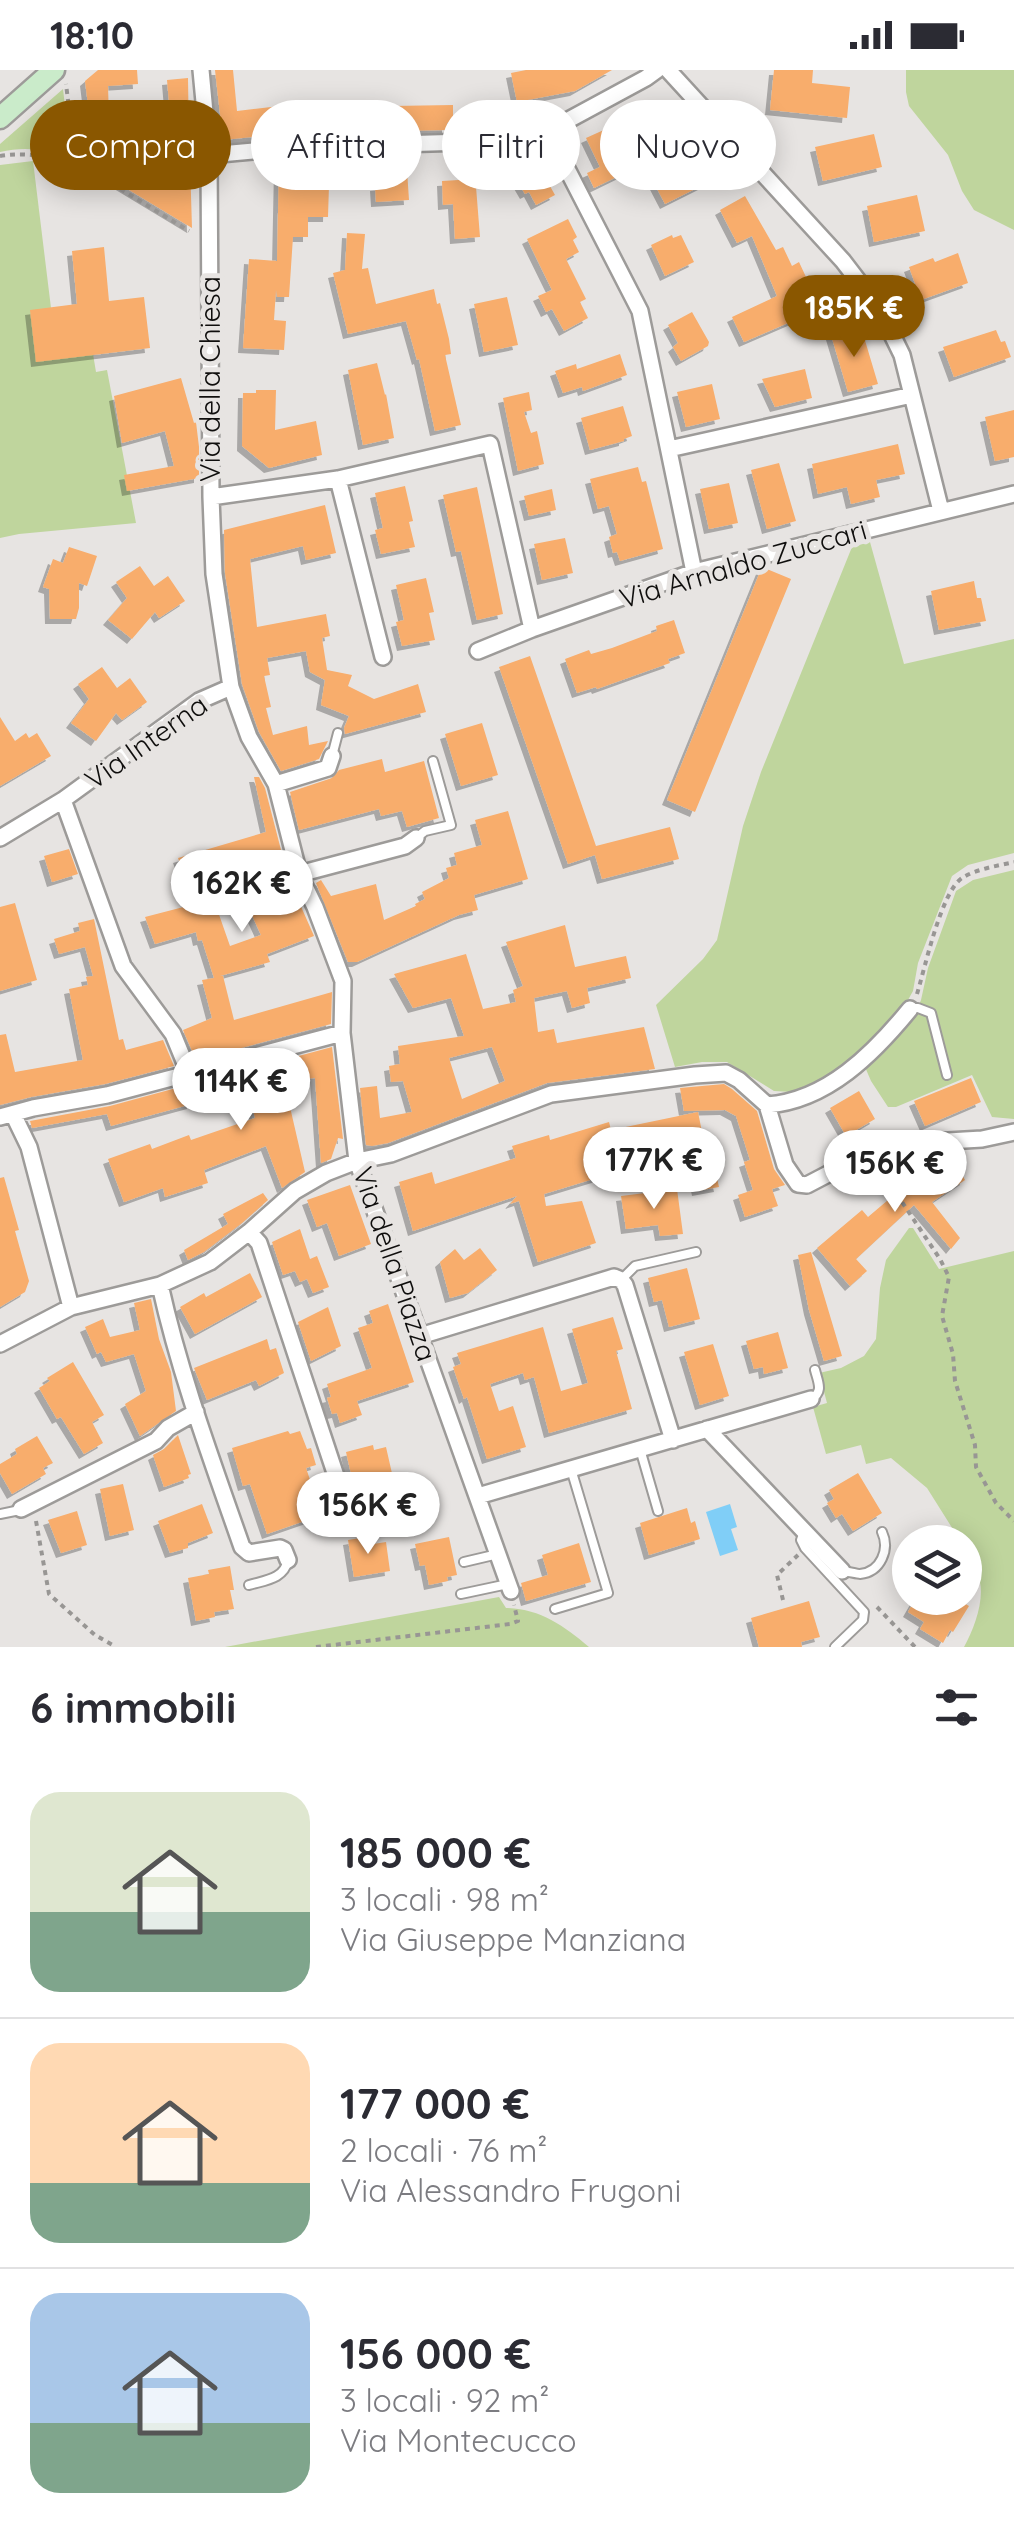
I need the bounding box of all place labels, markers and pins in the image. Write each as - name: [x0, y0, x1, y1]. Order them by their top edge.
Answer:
- pin: 185K €: [773, 275, 935, 360]
- pin: 162K €: [161, 850, 323, 935]
- pin: 114K €: [160, 1048, 322, 1133]
- pin: 177K €: [573, 1127, 735, 1212]
- pin: 156K €: [814, 1130, 976, 1215]
- pin: 156K €: [287, 1472, 449, 1557]

